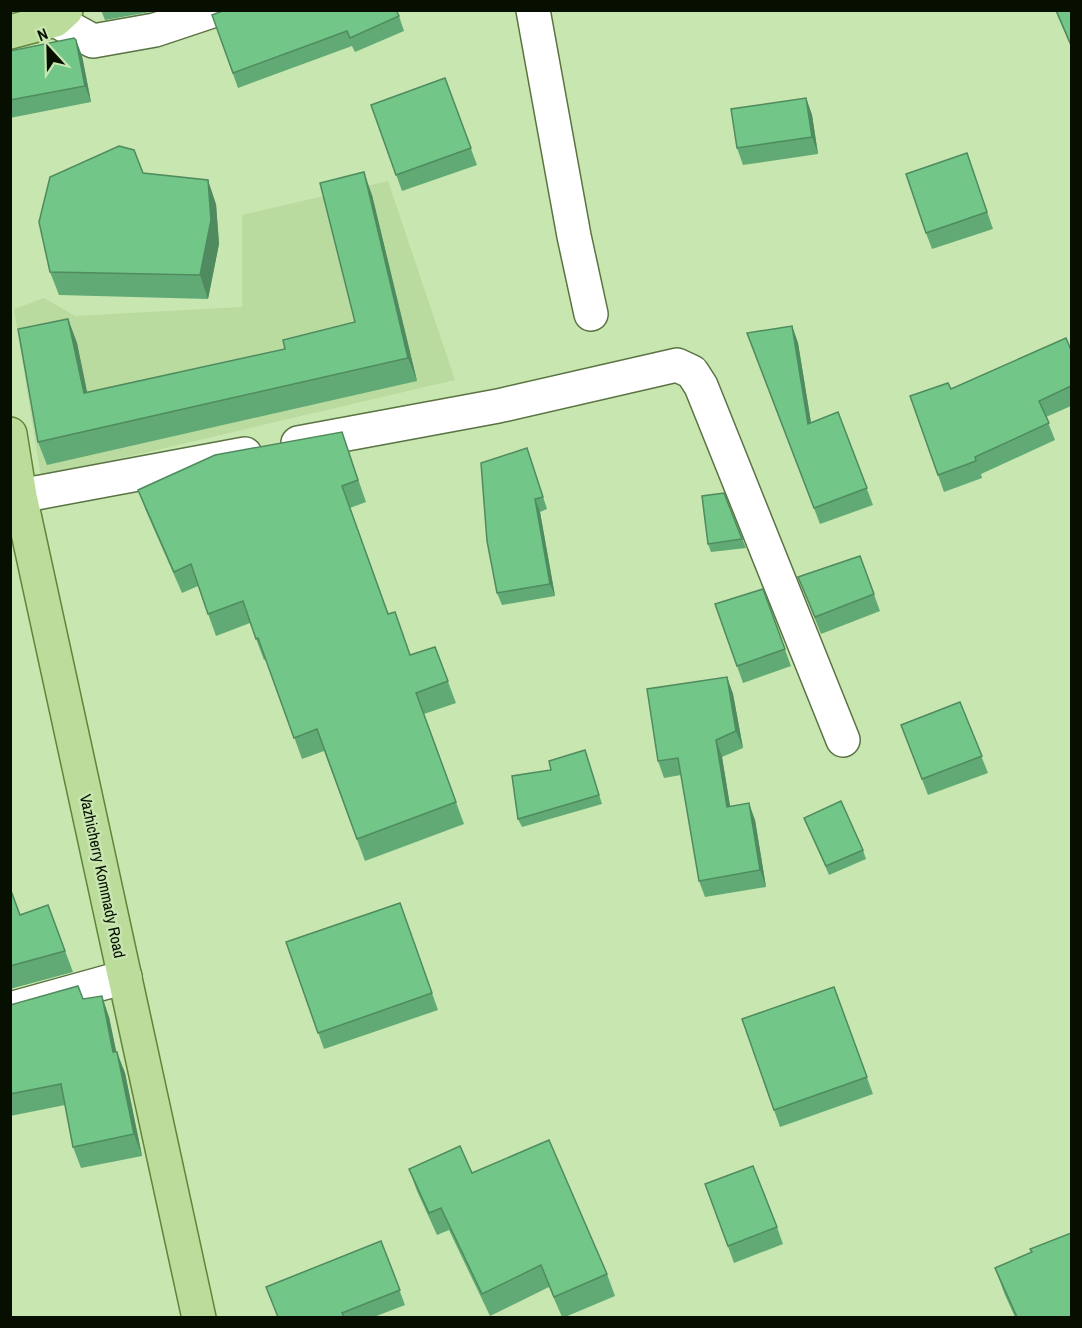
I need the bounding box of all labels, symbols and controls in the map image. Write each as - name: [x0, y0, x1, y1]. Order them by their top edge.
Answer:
- north arrow: [18, 18, 78, 78]
- text: N: [34, 22, 51, 46]
- street label: Vazhicherry Kommady Road: [75, 792, 131, 960]

